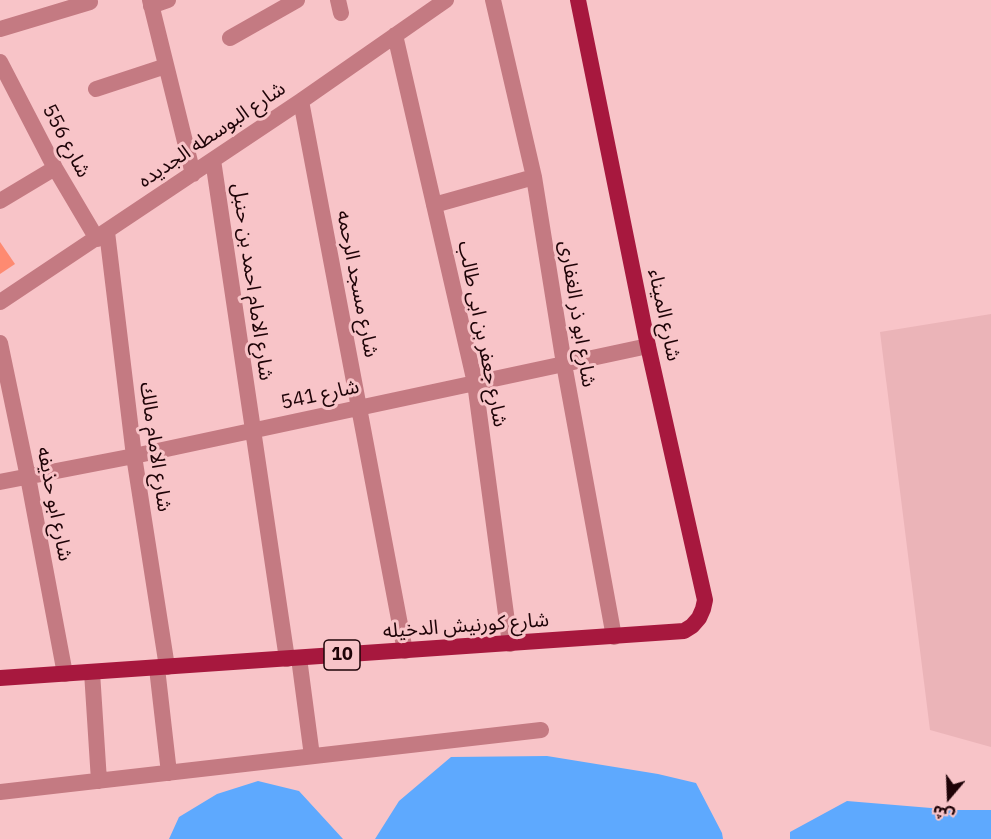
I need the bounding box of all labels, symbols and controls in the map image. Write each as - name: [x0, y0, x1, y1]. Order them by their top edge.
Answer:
- street label: شارع البوسطه الجديده: [134, 77, 290, 193]
- street label: شارع 556: [37, 100, 95, 182]
- street label: شارع الامام احمد بن حنبل: [226, 182, 278, 382]
- street label: شارع مسجد الرحمه: [331, 208, 383, 360]
- street label: شارع جعفر بن ابى طالب: [452, 239, 512, 429]
- street label: شارع ابو ذر الغفارى: [554, 239, 600, 389]
- street label: شارع الميناء: [643, 267, 685, 363]
- street label: شارع 541: [279, 375, 361, 415]
- street label: شارع الامام مالك: [134, 381, 176, 513]
- street label: شارع ابو حذيفه: [31, 445, 77, 563]
- street label: شارع كورنيش الدخيله: [382, 608, 550, 644]
- road number: 10: [324, 640, 360, 670]
- north arrow: [919, 767, 979, 827]
- text: ش: [930, 801, 957, 827]

